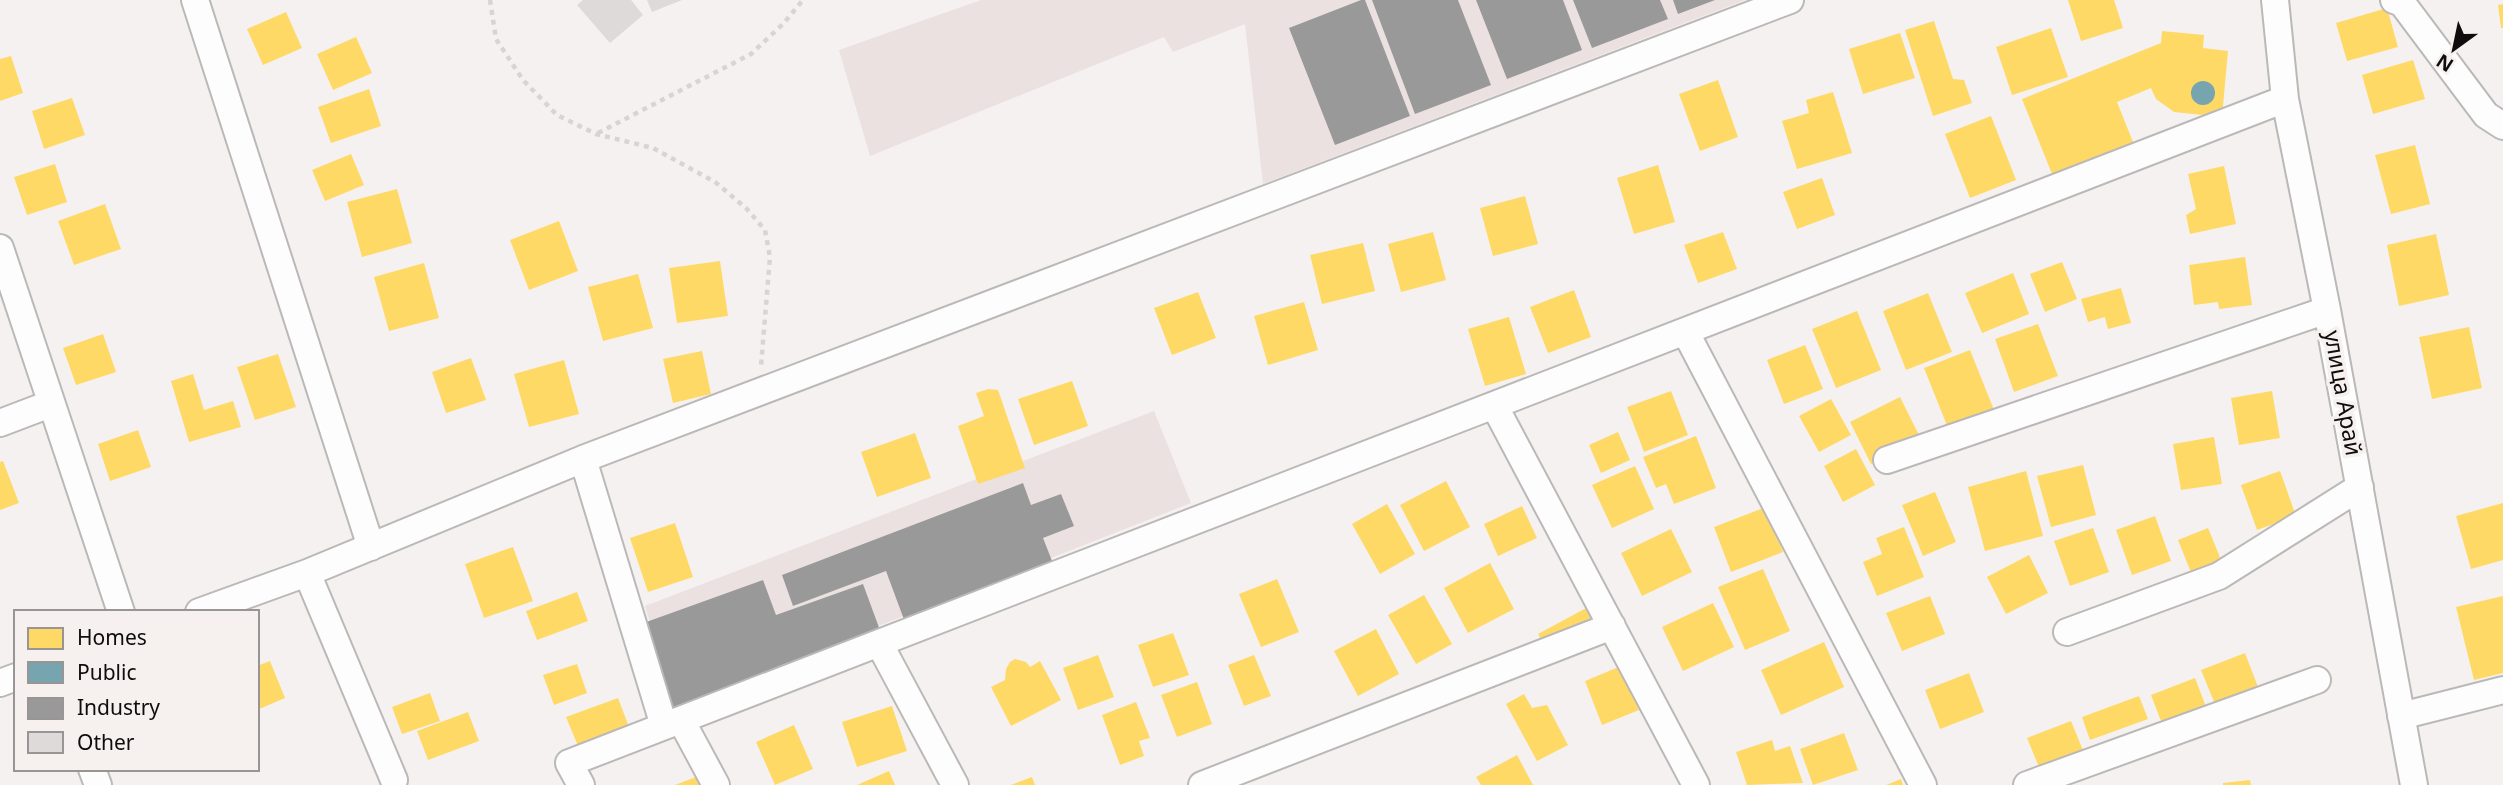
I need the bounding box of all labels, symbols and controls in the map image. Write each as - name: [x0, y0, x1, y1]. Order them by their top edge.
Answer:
- north arrow: [2419, 14, 2489, 84]
- text: N: [2431, 48, 2458, 78]
- street label: улица Арай: [2317, 328, 2371, 458]
- legend: [14, 610, 259, 771]
- text: Homes: [77, 623, 147, 651]
- text: Public: [77, 658, 137, 686]
- text: Industry: [77, 693, 160, 721]
- text: Other: [77, 728, 135, 756]

